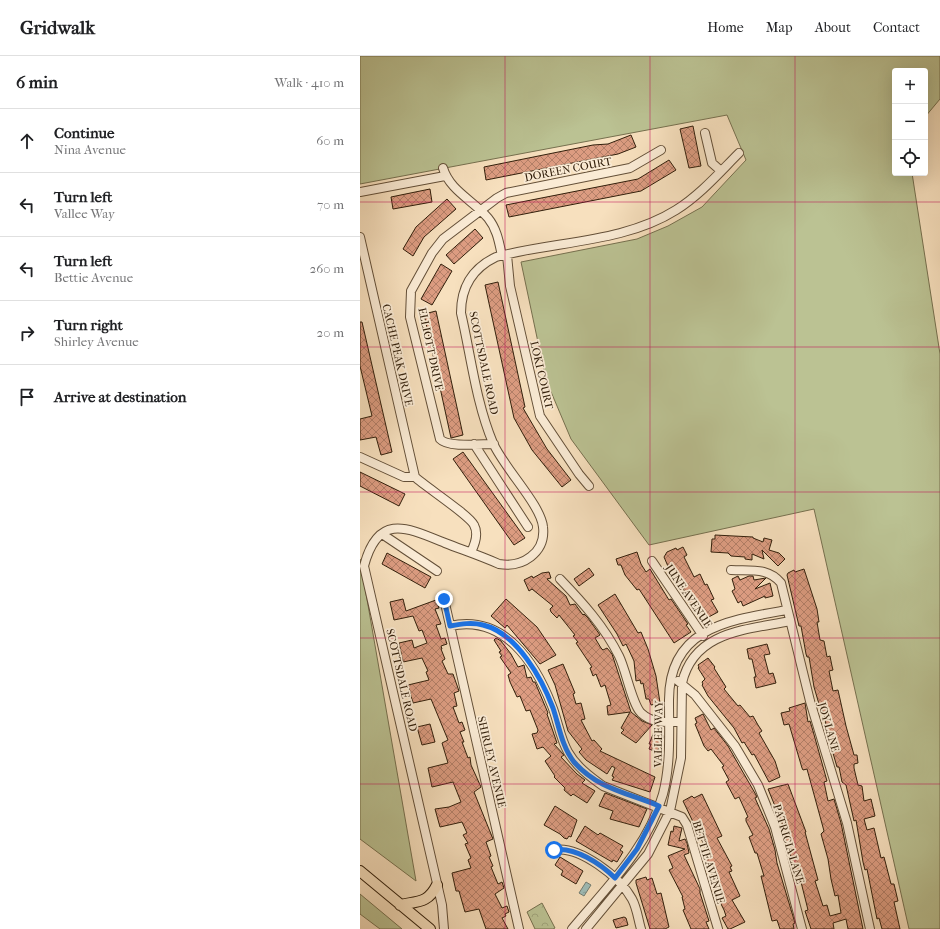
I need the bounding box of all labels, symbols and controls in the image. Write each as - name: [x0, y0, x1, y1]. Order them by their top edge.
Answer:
- text: Gridwalk: [20, 17, 95, 39]
- text: Home: [707, 19, 744, 36]
- text: Map: [766, 19, 793, 36]
- text: About: [815, 19, 851, 36]
- text: Contact: [873, 19, 920, 36]
- map controls: [892, 68, 928, 176]
- button: +: [892, 68, 928, 104]
- text: 6 min: [16, 72, 58, 92]
- text: Walk · 410 m: [275, 75, 344, 90]
- button: −: [892, 104, 928, 140]
- text: Continue: [54, 124, 114, 142]
- icon: ahead: [16, 130, 38, 152]
- text: 60 m: [316, 133, 344, 148]
- button: locate: [892, 140, 928, 176]
- text: Nina Avenue: [54, 142, 126, 157]
- street label: DOREEN COURT: [523, 155, 613, 184]
- text: Turn left: [54, 188, 112, 206]
- icon: left: [16, 194, 38, 216]
- text: 70 m: [317, 197, 344, 212]
- text: Vallee Way: [54, 206, 115, 221]
- text: Turn left: [54, 252, 112, 270]
- icon: left: [16, 258, 38, 280]
- text: 260 m: [310, 261, 344, 276]
- text: Bettie Avenue: [54, 270, 133, 285]
- street label: CACHE PEAK DRIVE: [379, 303, 416, 408]
- street label: ELLIOTT DRIVE: [415, 306, 446, 392]
- street label: SCOTTSDALE ROAD: [466, 310, 501, 416]
- text: Turn right: [54, 316, 123, 334]
- icon: right: [16, 322, 38, 344]
- text: 20 m: [317, 325, 344, 340]
- text: Shirley Avenue: [54, 334, 139, 349]
- street label: LOKI COURT: [527, 340, 556, 411]
- icon: arrive: [16, 386, 38, 408]
- text: Arrive at destination: [54, 388, 186, 406]
- street label: JUNE AVENUE: [662, 561, 715, 631]
- route end: [435, 590, 453, 608]
- street label: SCOTTSDALE ROAD: [383, 627, 420, 733]
- street label: VALLEE WAY: [651, 700, 666, 769]
- street label: JOY LANE: [815, 700, 842, 754]
- street label: SHIRLEY AVENUE: [475, 715, 508, 810]
- street label: PATRICIA LANE: [770, 803, 807, 886]
- street label: BETTIE AVENUE: [690, 819, 727, 906]
- route start: [545, 841, 563, 859]

